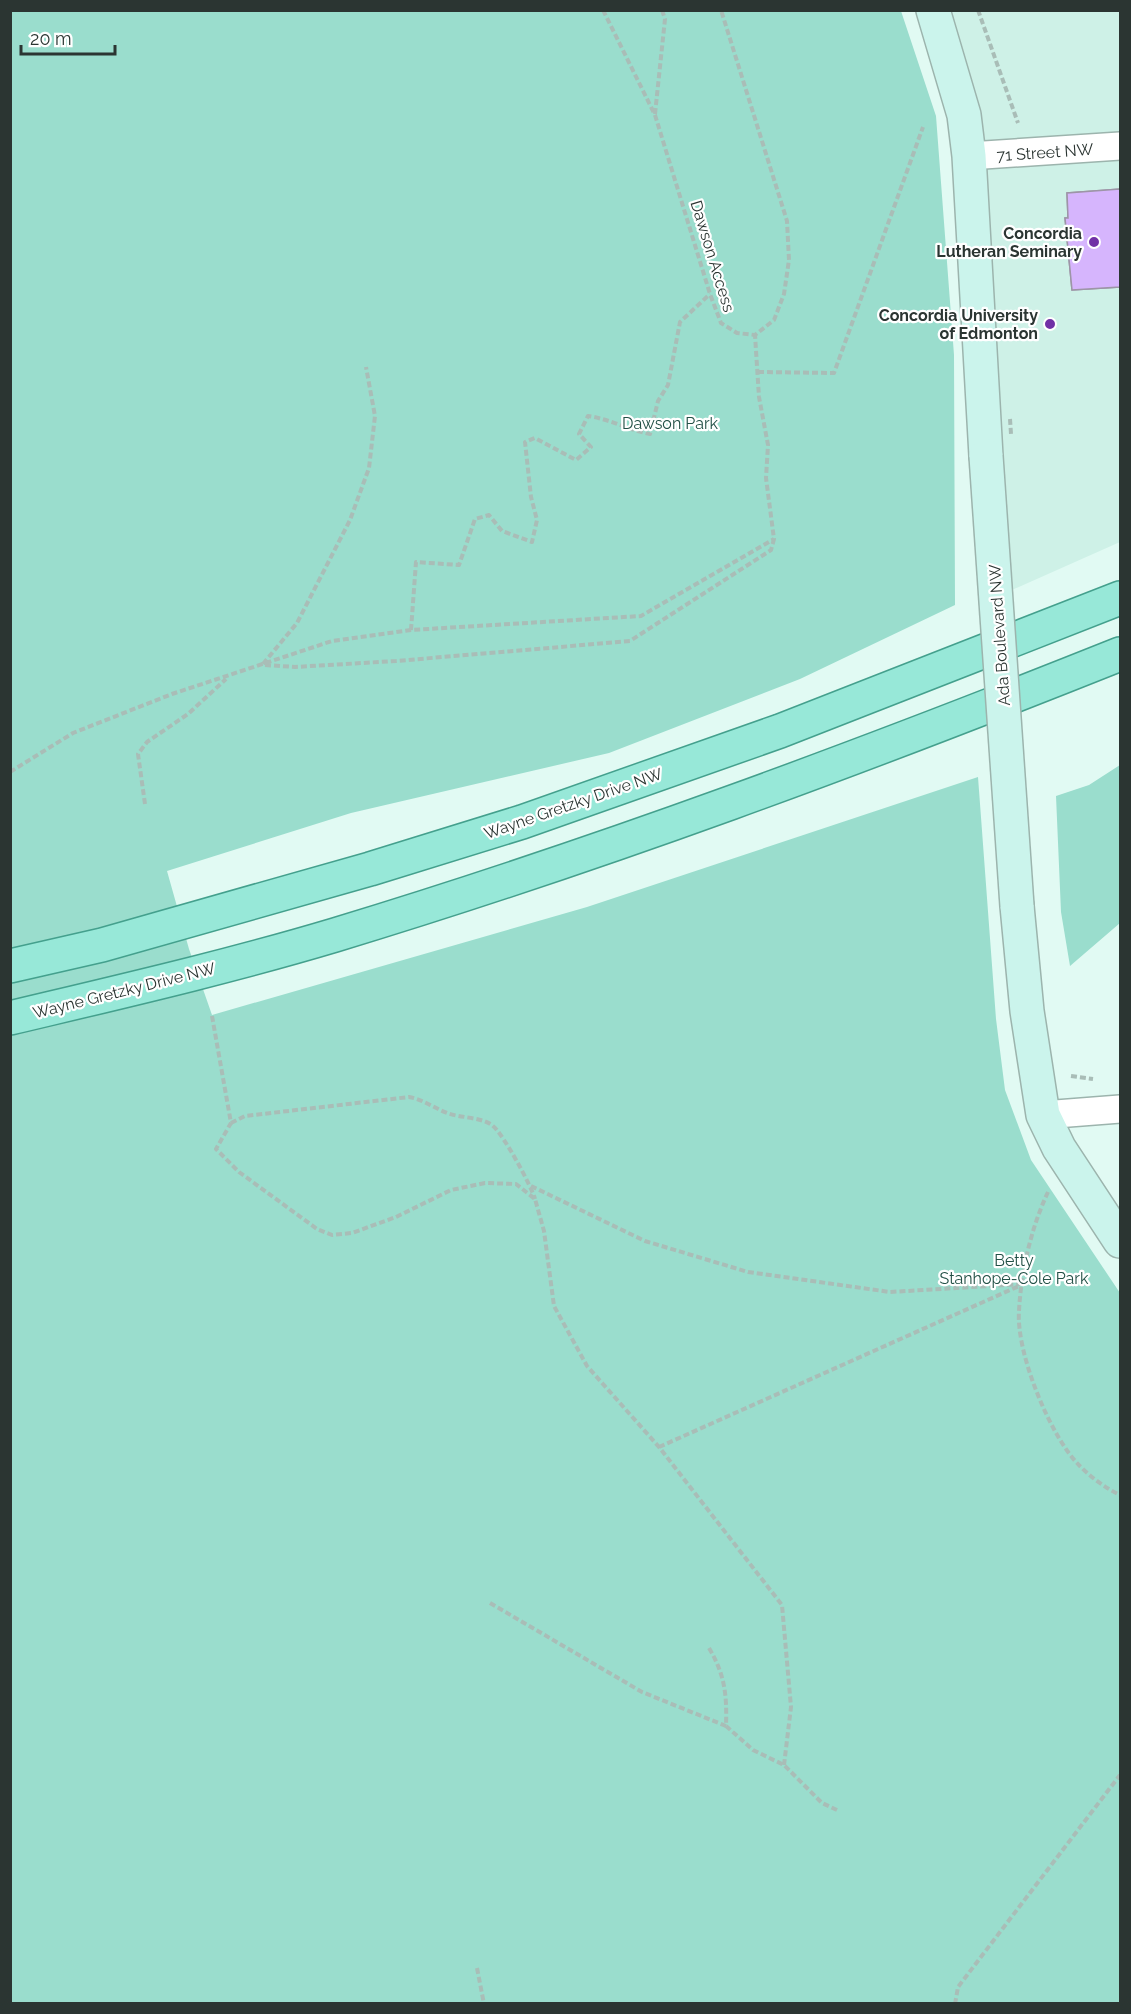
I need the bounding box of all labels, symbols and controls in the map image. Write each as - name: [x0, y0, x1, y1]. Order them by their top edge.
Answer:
- scale bar: [21, 18, 116, 56]
- text: 20 m: [30, 28, 72, 49]
- street label: 71 Street NW: [996, 140, 1094, 165]
- street label: Dawson Access: [687, 198, 739, 314]
- place label: Concordia Lutheran Seminary: [936, 224, 1082, 261]
- marker: Concordia Lutheran Seminary: [1087, 235, 1101, 249]
- place label: Concordia University of Edmonton: [879, 306, 1038, 343]
- marker: Concordia University of Edmonton: [1043, 317, 1057, 331]
- park label: Dawson Park: [622, 414, 719, 433]
- street label: Ada Boulevard NW: [985, 563, 1014, 707]
- street label: Wayne Gretzky Drive NW: [482, 764, 665, 843]
- street label: Wayne Gretzky Drive NW: [31, 959, 218, 1022]
- park label: Betty Stanhope-Cole Park: [940, 1251, 1089, 1288]

